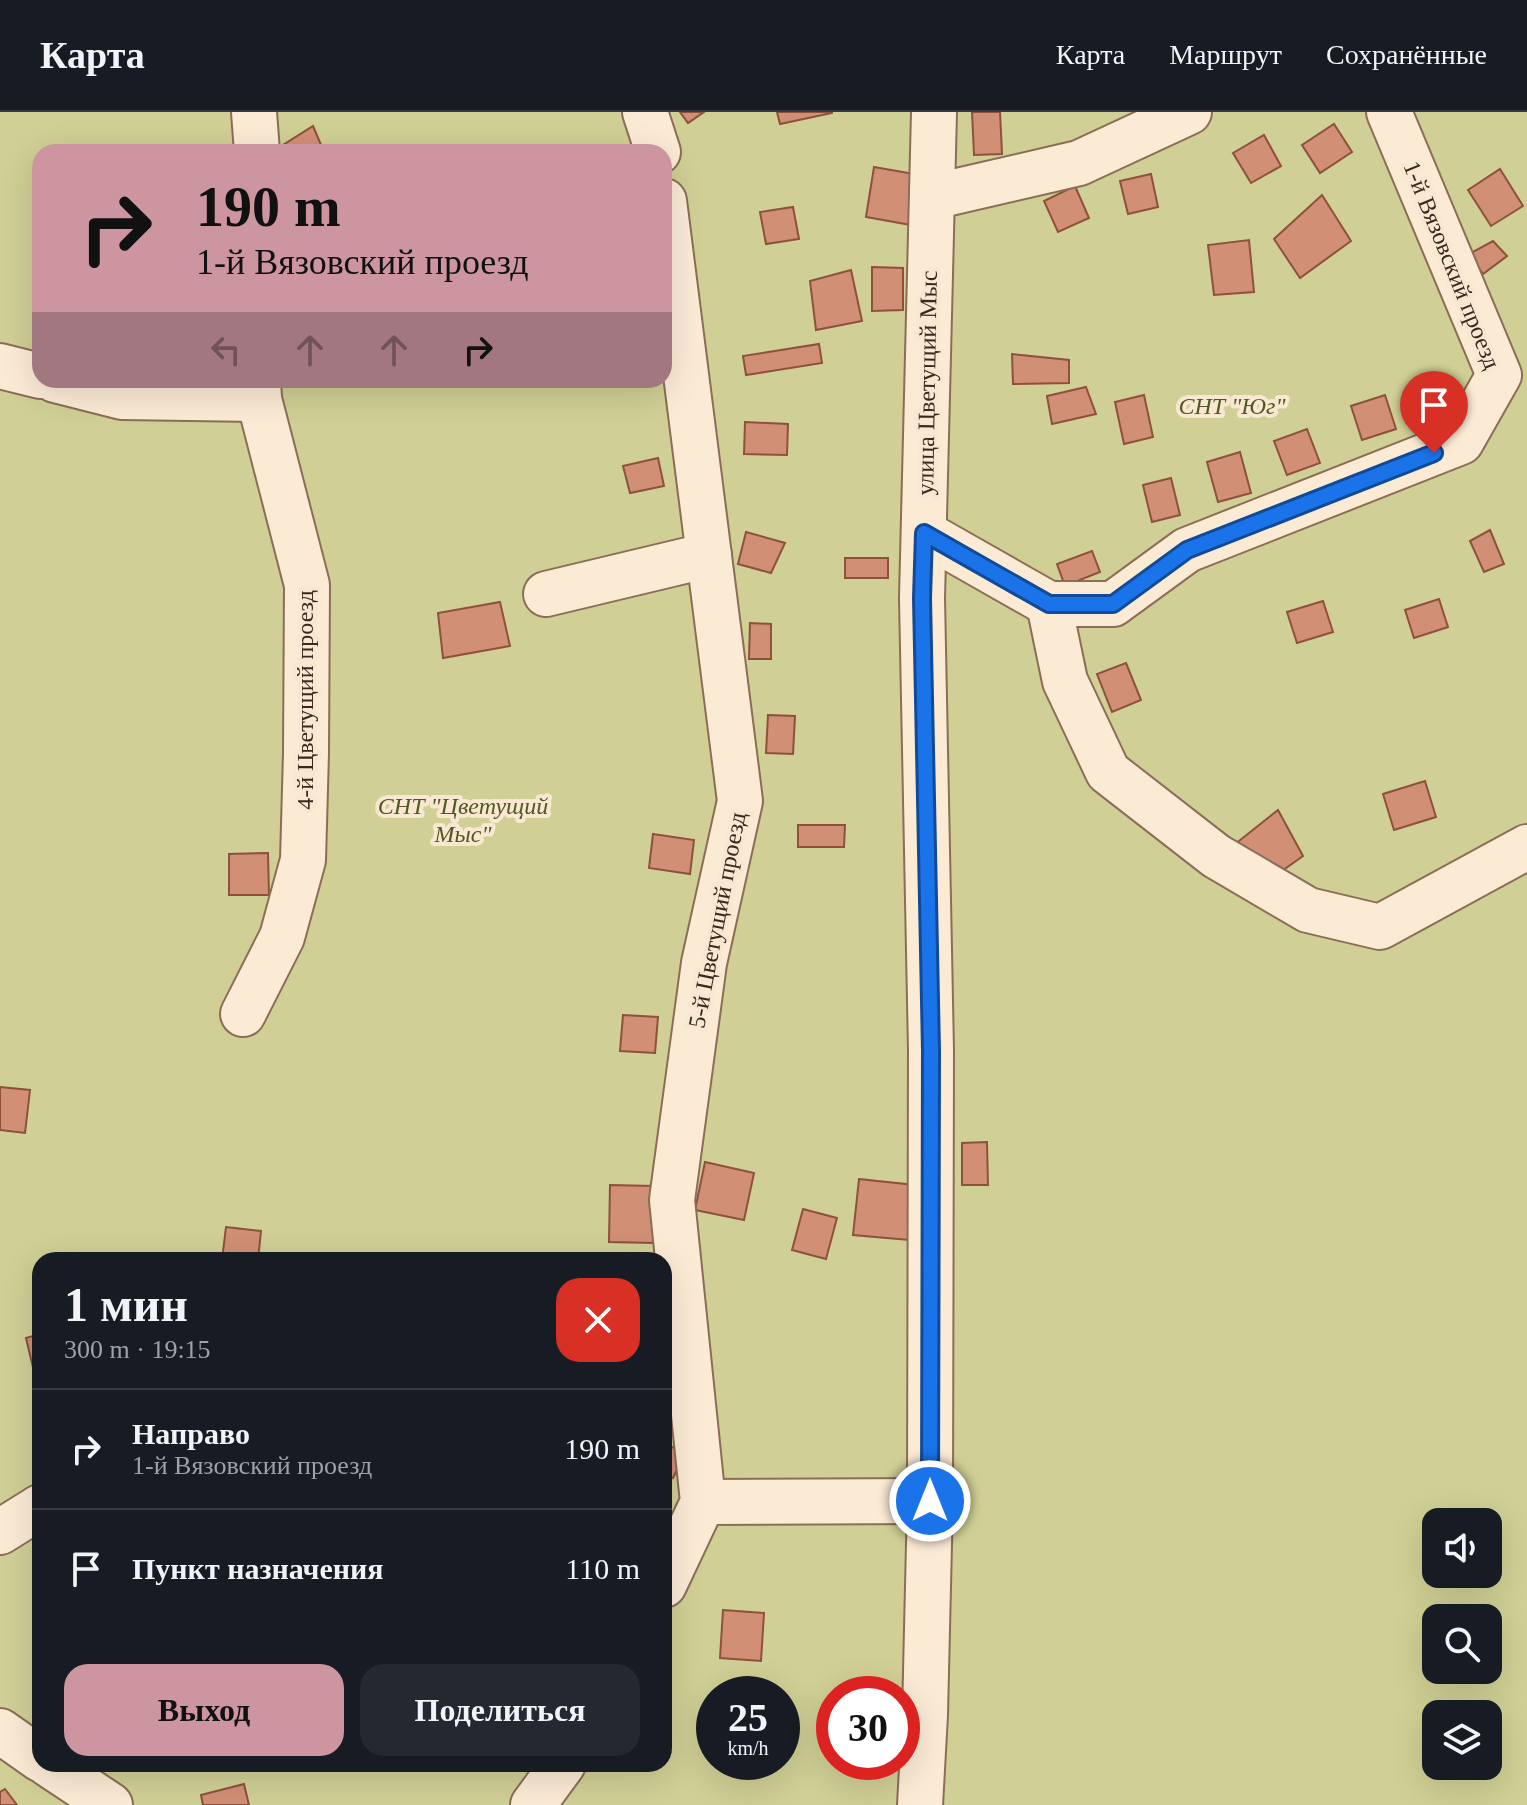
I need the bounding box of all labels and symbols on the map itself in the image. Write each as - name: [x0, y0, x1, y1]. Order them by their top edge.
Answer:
- street label: 1-й Вязовский проезд: [1398, 157, 1506, 373]
- street label: улица Цветущий Мыс: [912, 270, 942, 496]
- pin: [1400, 371, 1468, 453]
- park label: СНТ "Юг": [1179, 393, 1286, 419]
- street label: 4-й Цветущий проезд: [292, 590, 318, 810]
- park label: СНТ "Цветущий Мыс": [378, 793, 548, 847]
- street label: 5-й Цветущий проезд: [683, 810, 751, 1030]
- position arrow: [888, 1459, 972, 1543]
- speed limit sign: 30: [816, 1676, 920, 1780]

